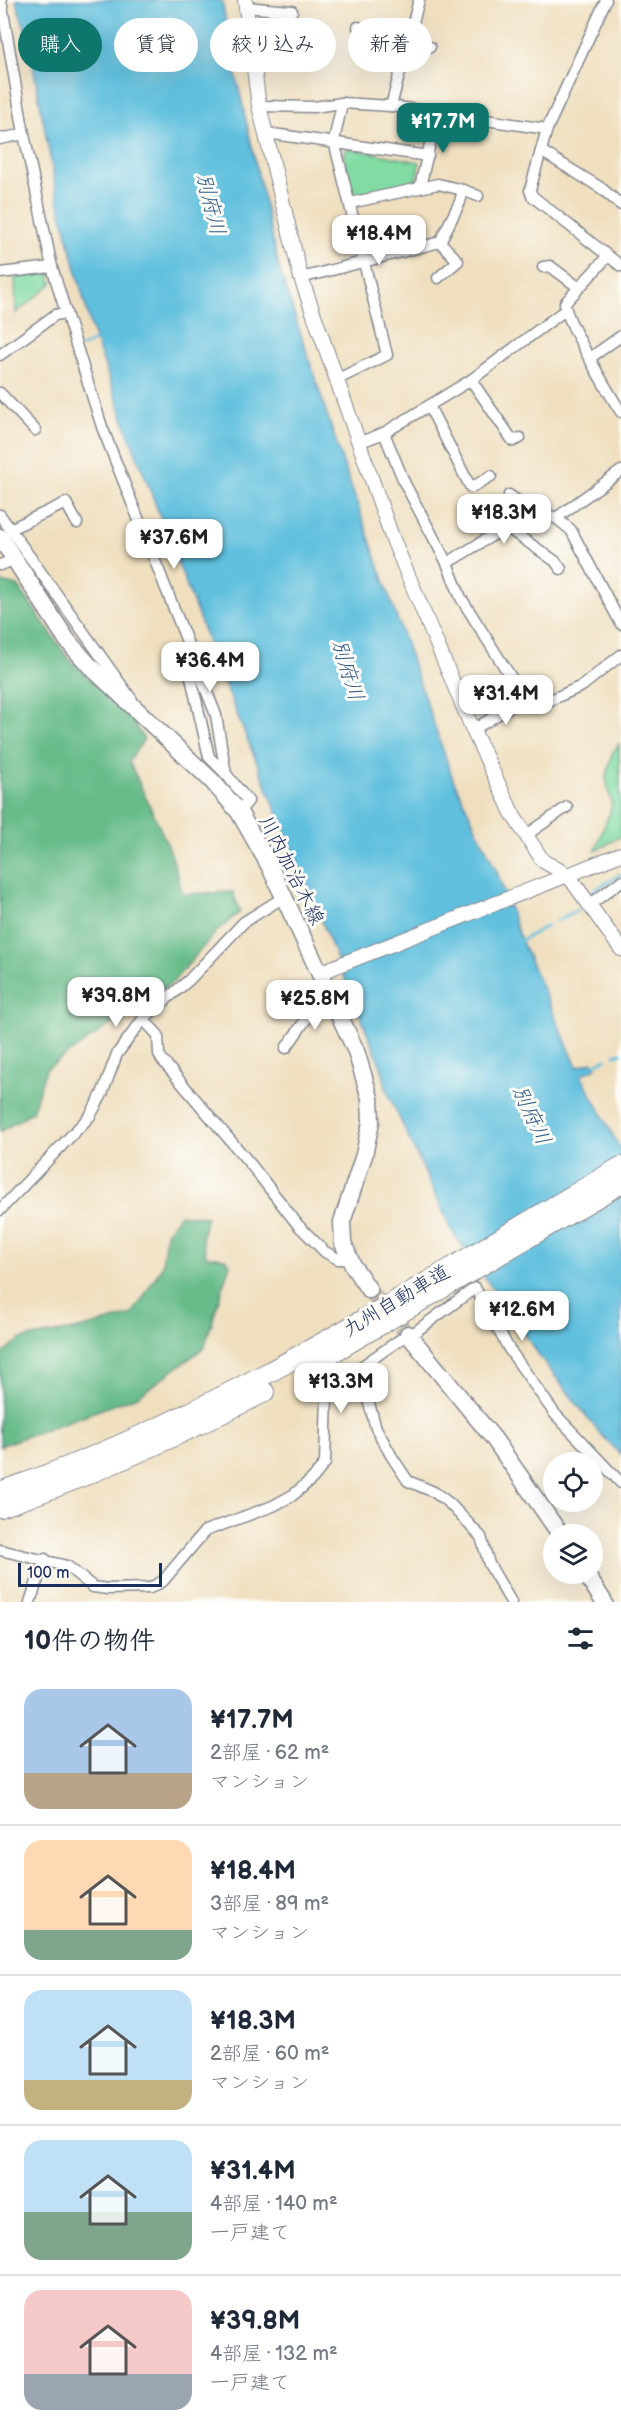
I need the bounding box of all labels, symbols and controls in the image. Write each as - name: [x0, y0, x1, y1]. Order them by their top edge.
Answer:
- chip: 購入: [18, 18, 102, 72]
- chip: 賃貸: [114, 18, 198, 72]
- chip: 絞り込み: [210, 18, 336, 72]
- chip: 新着: [348, 18, 432, 72]
- pin: ¥17.7M: [394, 103, 492, 154]
- text: ¥17.7M: [411, 110, 475, 134]
- water label: 別府川: [191, 171, 230, 238]
- pin: ¥18.4M: [330, 215, 428, 266]
- text: ¥18.4M: [346, 222, 412, 246]
- pin: ¥18.3M: [455, 494, 553, 545]
- text: ¥18.3M: [471, 501, 537, 525]
- pin: ¥37.6M: [125, 519, 223, 570]
- text: ¥37.6M: [140, 526, 208, 550]
- water label: 別府川: [326, 636, 369, 704]
- pin: ¥36.4M: [161, 642, 259, 693]
- text: ¥36.4M: [175, 649, 245, 673]
- pin: ¥31.4M: [457, 675, 555, 726]
- text: ¥31.4M: [473, 682, 539, 706]
- street label: 川内加治木線: [253, 812, 329, 929]
- pin: ¥39.8M: [67, 977, 165, 1028]
- pin: ¥25.8M: [266, 980, 364, 1031]
- text: ¥39.8M: [81, 984, 151, 1008]
- text: ¥25.8M: [280, 987, 350, 1011]
- water label: 別府川: [507, 1081, 556, 1149]
- street label: 九州自動車道: [339, 1260, 454, 1342]
- pin: ¥12.6M: [473, 1291, 571, 1342]
- text: ¥12.6M: [489, 1298, 555, 1322]
- pin: ¥13.3M: [292, 1363, 390, 1414]
- text: ¥13.3M: [308, 1370, 374, 1394]
- map controls: [543, 1452, 603, 1584]
- button: locate: [543, 1452, 603, 1512]
- button: layers: [543, 1524, 603, 1584]
- scale bar: [18, 1560, 162, 1588]
- text: 100 m: [27, 1564, 70, 1583]
- icon: filters: [564, 1622, 597, 1655]
- text: 10件の物件: [24, 1626, 155, 1657]
- text: ¥17.7M: [210, 1705, 294, 1736]
- icon: home: [72, 1713, 144, 1785]
- text: 2部屋 · 62 m²: [210, 1741, 329, 1765]
- text: マンション: [210, 1770, 309, 1794]
- text: ¥18.4M: [210, 1856, 296, 1887]
- icon: home: [72, 1864, 144, 1936]
- text: 3部屋 · 89 m²: [210, 1892, 329, 1916]
- text: マンション: [210, 1921, 309, 1945]
- text: ¥18.3M: [210, 2006, 296, 2037]
- icon: home: [72, 2014, 144, 2086]
- text: 2部屋 · 60 m²: [210, 2042, 329, 2066]
- text: マンション: [210, 2071, 309, 2095]
- text: ¥31.4M: [210, 2156, 296, 2187]
- icon: home: [72, 2164, 144, 2236]
- text: 4部屋 · 140 m²: [210, 2192, 338, 2216]
- text: 一戸建て: [210, 2221, 290, 2245]
- text: ¥39.8M: [210, 2306, 300, 2337]
- icon: home: [72, 2314, 144, 2386]
- text: 4部屋 · 132 m²: [210, 2342, 338, 2366]
- text: 一戸建て: [210, 2371, 290, 2395]

